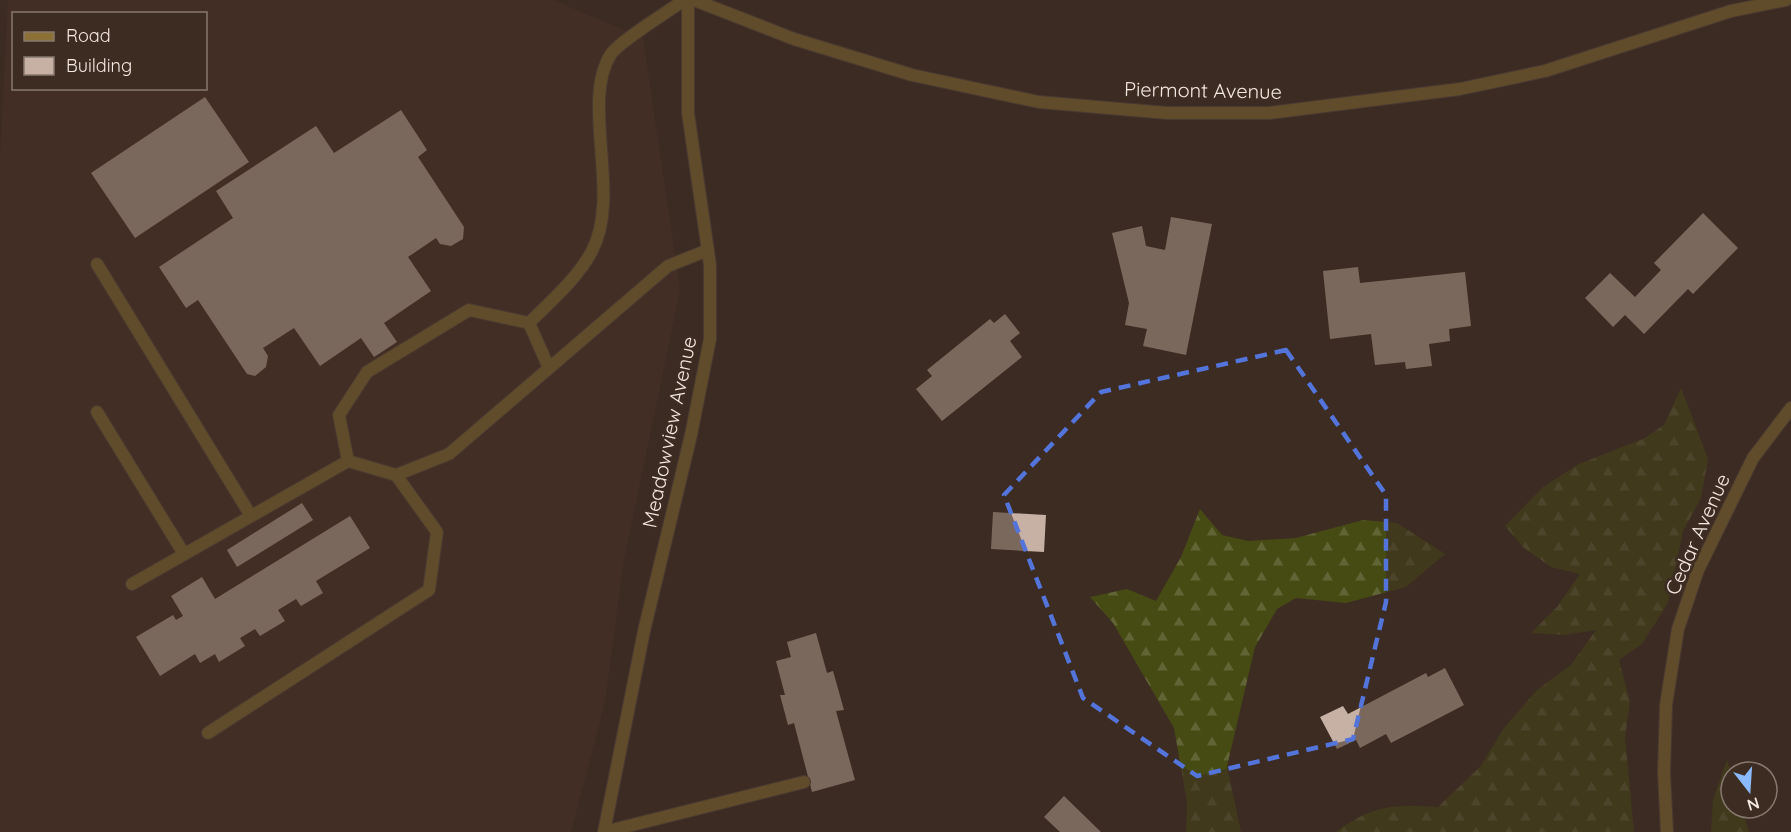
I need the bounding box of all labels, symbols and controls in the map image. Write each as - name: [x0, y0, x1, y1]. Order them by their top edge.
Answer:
- legend: [12, 12, 207, 90]
- text: Road: [66, 24, 111, 47]
- text: Building: [66, 54, 132, 77]
- street label: Piermont Avenue: [1124, 76, 1282, 104]
- street label: Meadowview Avenue: [636, 334, 702, 530]
- street label: Cedar Avenue: [1659, 469, 1735, 599]
- north arrow: [1719, 760, 1779, 820]
- text: N: [1745, 793, 1762, 816]

